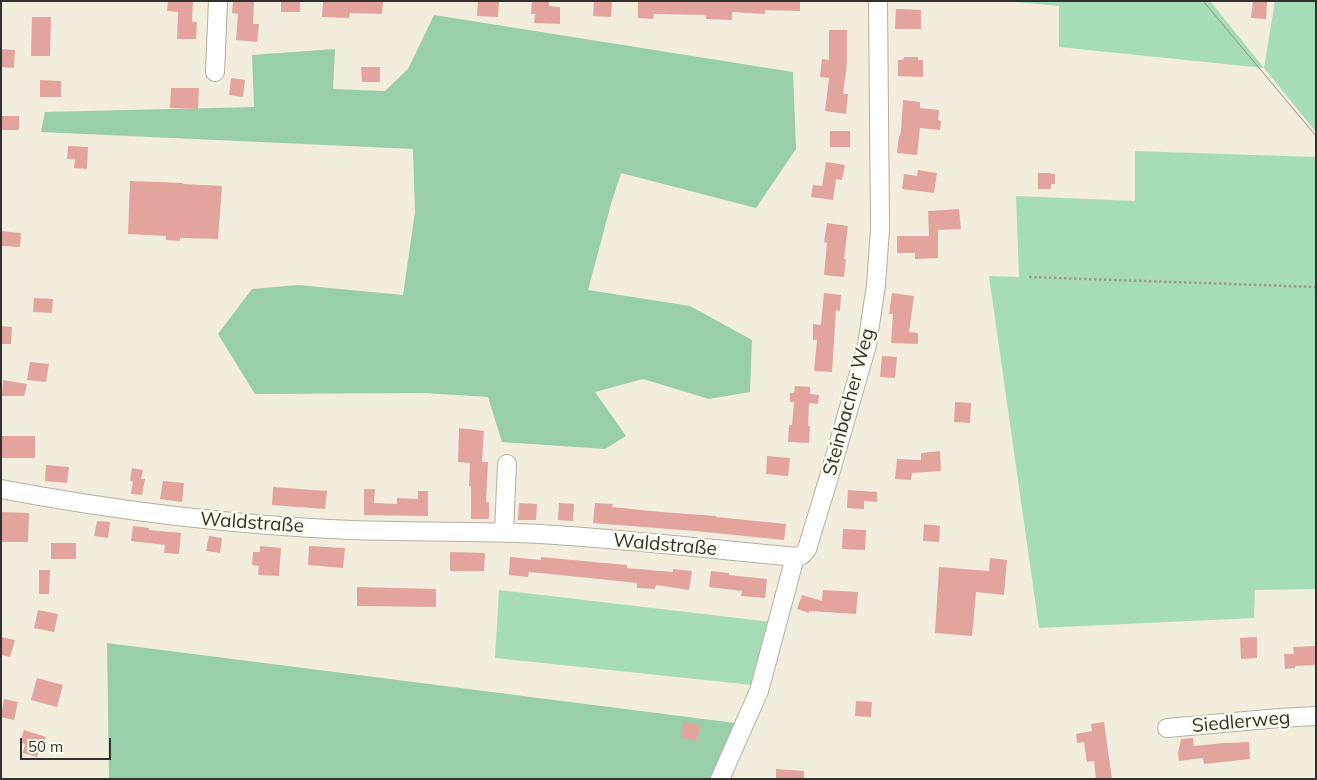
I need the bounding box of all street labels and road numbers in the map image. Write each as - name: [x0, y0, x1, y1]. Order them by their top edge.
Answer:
- street label: Steinbacher Weg: [818, 326, 880, 478]
- street label: Waldstraße: [199, 508, 305, 538]
- street label: Waldstraße: [612, 529, 718, 561]
- street label: Siedlerweg: [1191, 706, 1291, 738]

